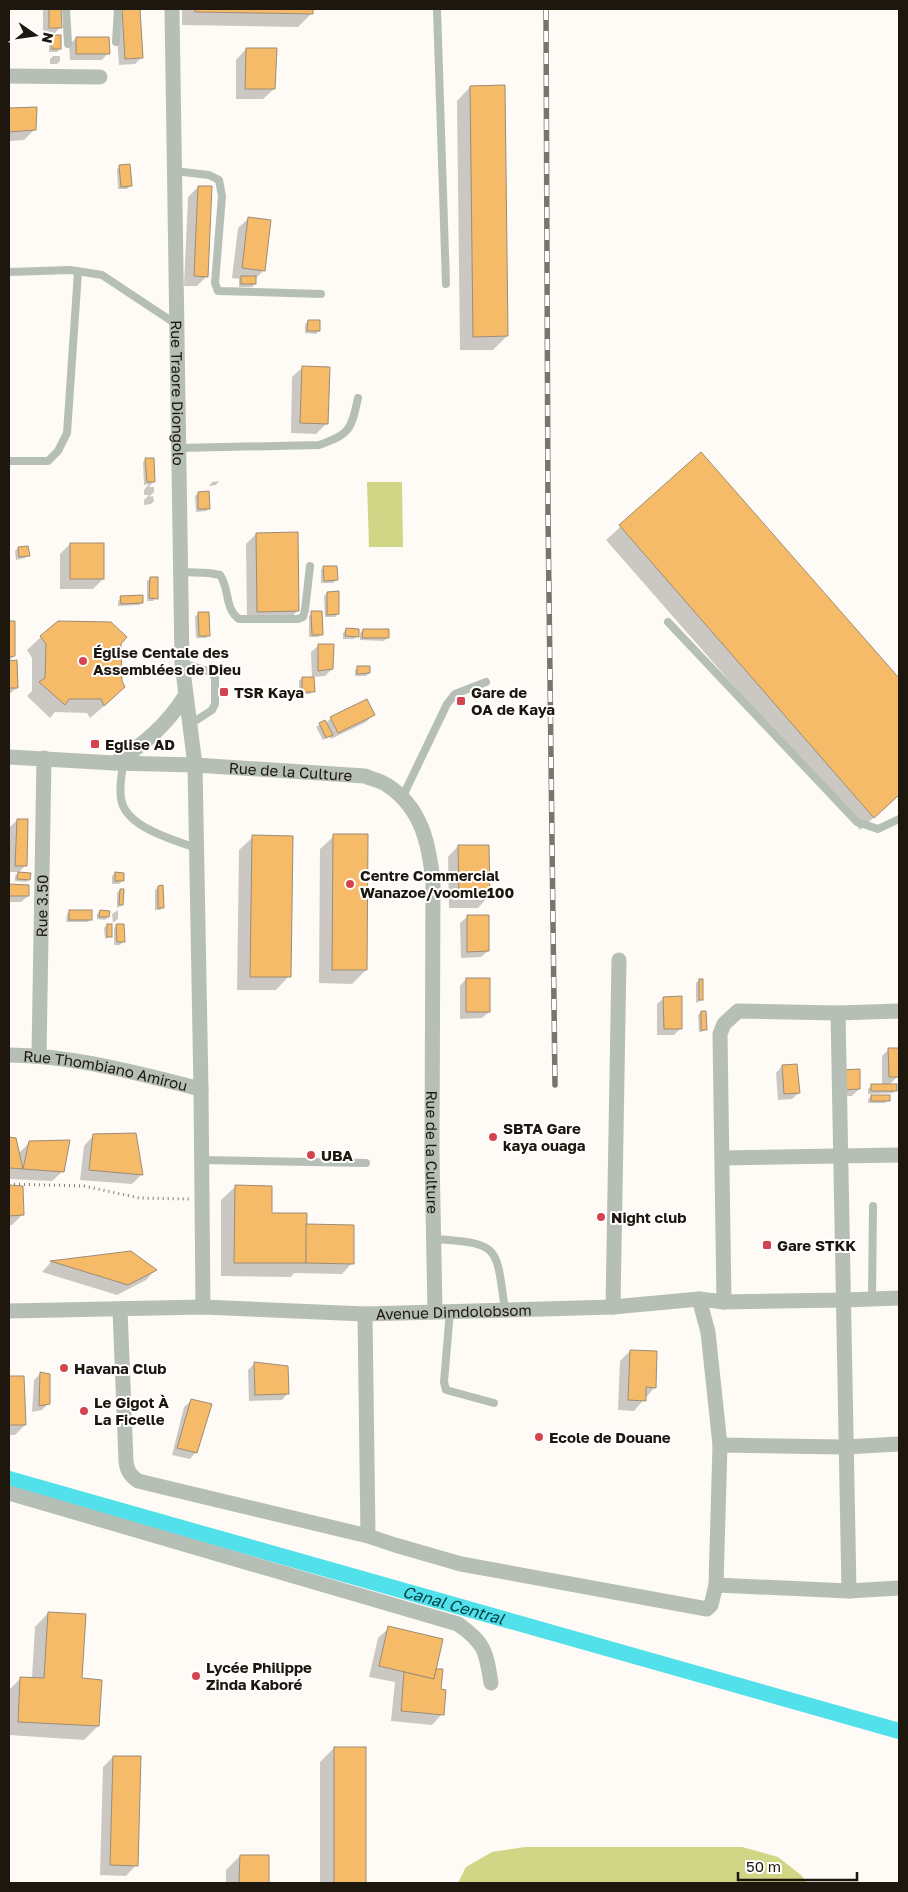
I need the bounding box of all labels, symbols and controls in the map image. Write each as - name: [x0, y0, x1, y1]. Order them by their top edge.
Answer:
- north arrow: [10, 10, 60, 60]
- text: N: [39, 31, 58, 45]
- street label: Rue Traore Diongolo: [168, 320, 188, 466]
- place label: Église Centale des Assemblées de Dieu: [93, 643, 241, 678]
- marker: Église Centale des Assemblées de Dieu: [77, 655, 89, 667]
- place label: TSR Kaya: [234, 683, 304, 701]
- place label: Gare de OA de Kaya: [471, 683, 555, 718]
- marker: TSR Kaya: [218, 686, 230, 698]
- marker: Gare de OA de Kaya: [455, 695, 467, 707]
- place label: Eglise AD: [105, 735, 175, 753]
- marker: Eglise AD: [89, 738, 101, 750]
- street label: Rue de la Culture: [228, 758, 353, 784]
- place label: Centre Commercial Wanazoe/voomle100: [360, 866, 514, 901]
- street label: Rue 3.50: [32, 874, 51, 938]
- marker: Centre Commercial Wanazoe/voomle100: [344, 878, 356, 890]
- street label: Rue Thombiano Amirou: [23, 1046, 190, 1094]
- street label: Rue de la Culture: [423, 1090, 442, 1214]
- place label: SBTA Gare kaya ouaga: [503, 1119, 586, 1154]
- marker: SBTA Gare kaya ouaga: [487, 1131, 499, 1143]
- place label: UBA: [321, 1146, 353, 1164]
- marker: UBA: [305, 1149, 317, 1161]
- place label: Night club: [611, 1208, 686, 1226]
- marker: Night club: [595, 1211, 607, 1223]
- place label: Gare STKK: [777, 1236, 856, 1254]
- marker: Gare STKK: [761, 1239, 773, 1251]
- street label: Avenue Dimdolobsom: [376, 1300, 532, 1323]
- place label: Havana Club: [74, 1359, 166, 1377]
- marker: Havana Club: [58, 1362, 70, 1374]
- place label: Le Gigot À La Ficelle: [94, 1393, 169, 1428]
- marker: Le Gigot À La Ficelle: [78, 1405, 90, 1417]
- place label: Ecole de Douane: [549, 1428, 671, 1446]
- marker: Ecole de Douane: [533, 1431, 545, 1443]
- water label: Canal Central: [401, 1581, 507, 1629]
- place label: Lycée Philippe Zinda Kaboré: [206, 1658, 312, 1693]
- marker: Lycée Philippe Zinda Kaboré: [190, 1670, 202, 1682]
- scale bar: [738, 1850, 857, 1882]
- text: 50 m: [746, 1857, 781, 1875]

